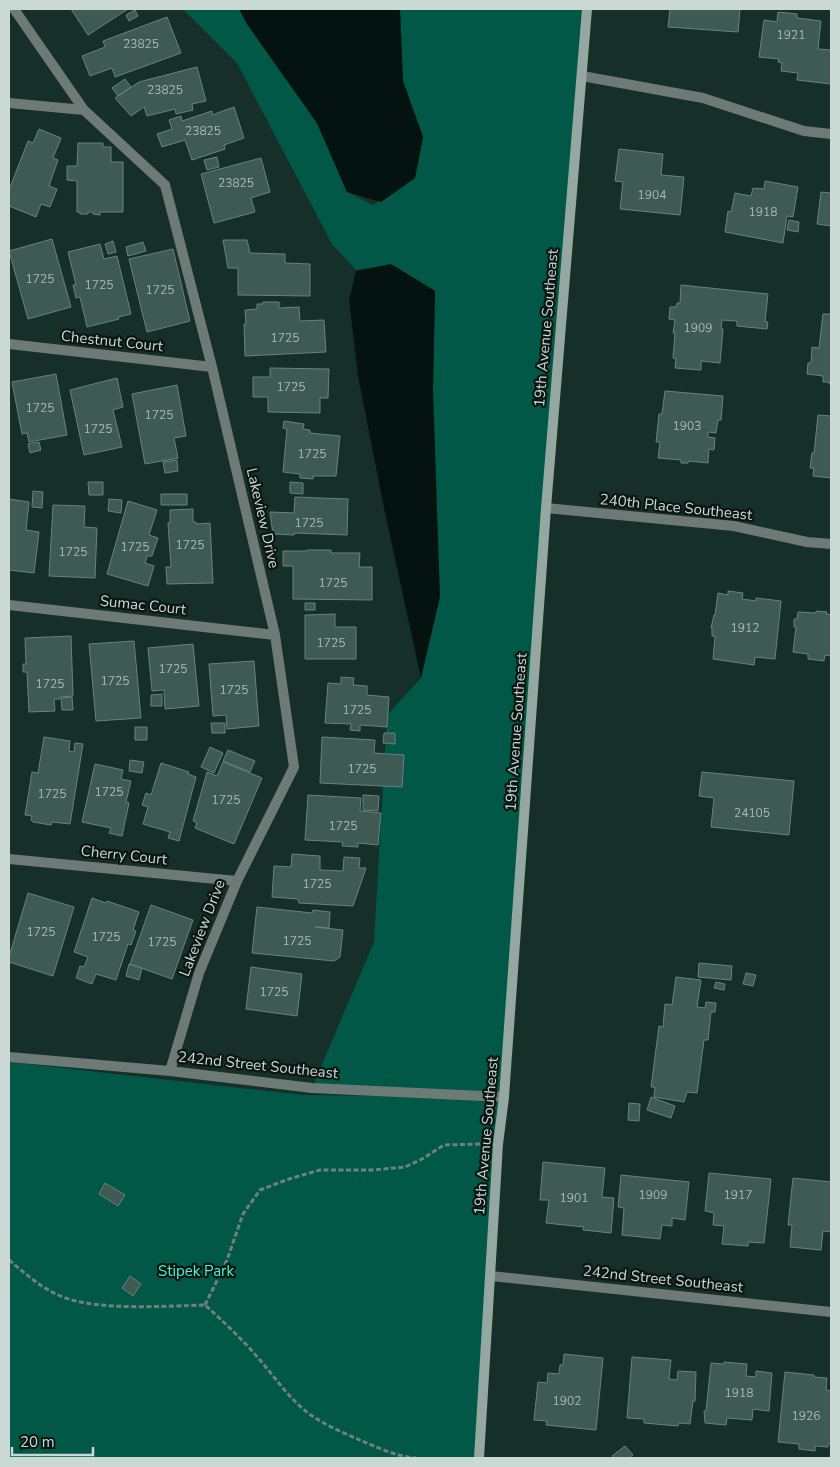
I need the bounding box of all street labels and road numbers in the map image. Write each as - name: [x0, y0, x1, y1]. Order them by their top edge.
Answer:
- street label: 19th Avenue Southeast: [529, 247, 563, 408]
- street label: Chestnut Court: [60, 326, 165, 356]
- street label: Lakeview Drive: [242, 466, 284, 570]
- street label: 240th Place Southeast: [599, 489, 754, 525]
- street label: Sumac Court: [99, 591, 188, 620]
- street label: 19th Avenue Southeast: [500, 651, 532, 812]
- street label: Cherry Court: [80, 841, 169, 870]
- street label: Lakeview Drive: [174, 877, 230, 979]
- street label: 242nd Street Southeast: [177, 1047, 340, 1083]
- street label: 19th Avenue Southeast: [469, 1055, 503, 1216]
- street label: 242nd Street Southeast: [582, 1261, 745, 1297]

